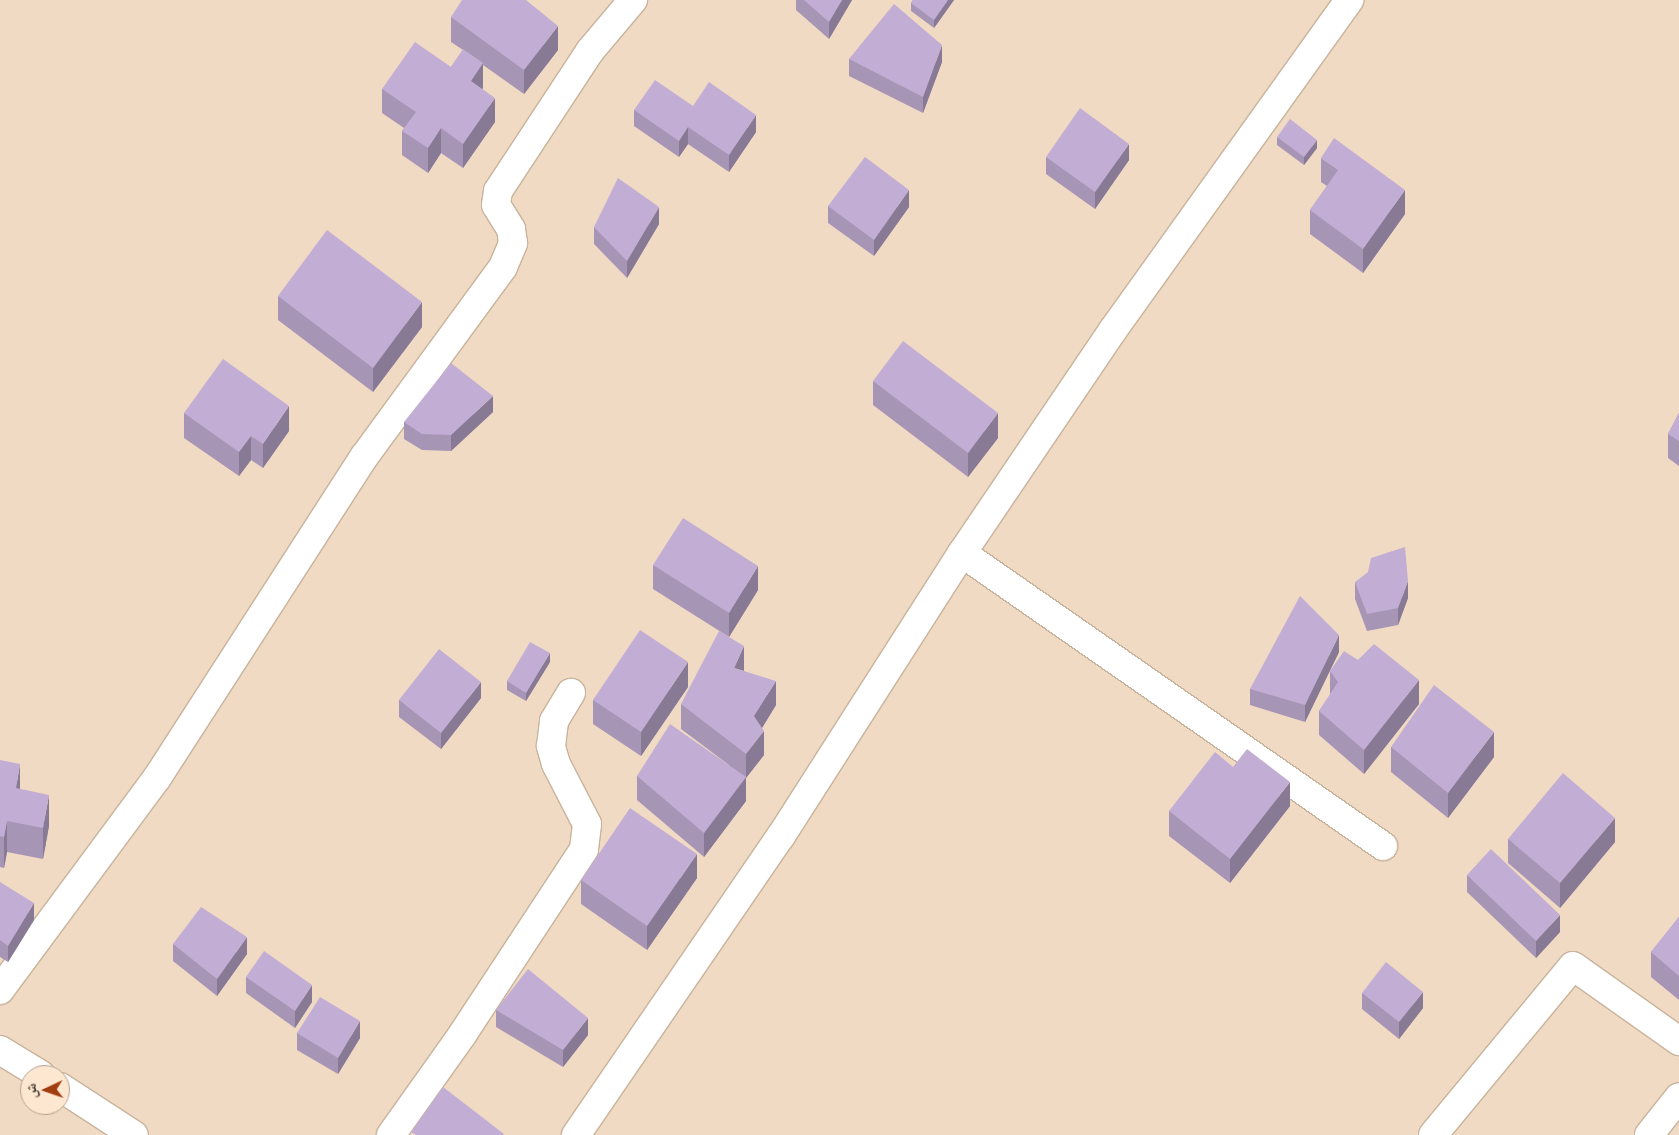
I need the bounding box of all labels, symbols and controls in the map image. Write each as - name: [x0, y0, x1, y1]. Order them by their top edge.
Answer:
- north arrow: [20, 1065, 70, 1115]
- text: ش: [22, 1083, 40, 1099]

